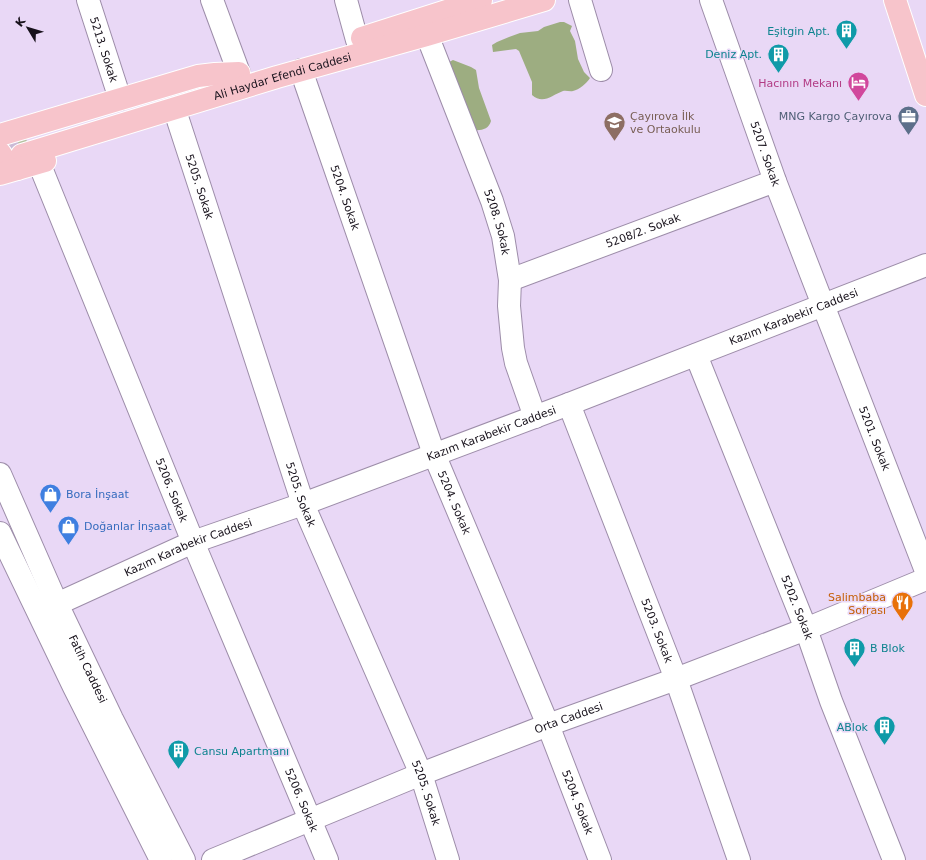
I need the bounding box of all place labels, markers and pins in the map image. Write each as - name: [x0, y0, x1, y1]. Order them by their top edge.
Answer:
- building icon: Eşitgin Apt.: [833, 18, 859, 51]
- place label: Eşitgin Apt.: [767, 25, 830, 38]
- building icon: Deniz Apt.: [765, 41, 791, 74]
- place label: Deniz Apt.: [705, 48, 762, 61]
- hotel icon: Hacının Mekanı: [845, 70, 871, 103]
- place label: Hacının Mekanı: [758, 77, 842, 90]
- office icon: MNG Kargo Çayırova: [895, 103, 921, 136]
- school or university icon: Çayırova İlk ve Ortaokulu: [601, 109, 627, 142]
- place label: Çayırova İlk ve Ortaokulu: [630, 110, 701, 136]
- place label: MNG Kargo Çayırova: [779, 110, 892, 123]
- shop icon: Bora İnşaat: [37, 481, 63, 514]
- place label: Bora İnşaat: [66, 488, 129, 501]
- shop icon: Doğanlar İnşaat: [55, 513, 81, 546]
- place label: Doğanlar İnşaat: [84, 520, 172, 533]
- restaurant icon: Salimbaba Sofrası: [889, 590, 915, 623]
- place label: Salimbaba Sofrası: [828, 591, 886, 617]
- building icon: B Blok: [841, 635, 867, 668]
- place label: B Blok: [870, 642, 905, 655]
- building icon: ABlok: [871, 714, 897, 747]
- place label: ABlok: [837, 721, 869, 734]
- building icon: Cansu Apartmanı: [165, 738, 191, 771]
- place label: Cansu Apartmanı: [194, 745, 289, 758]

